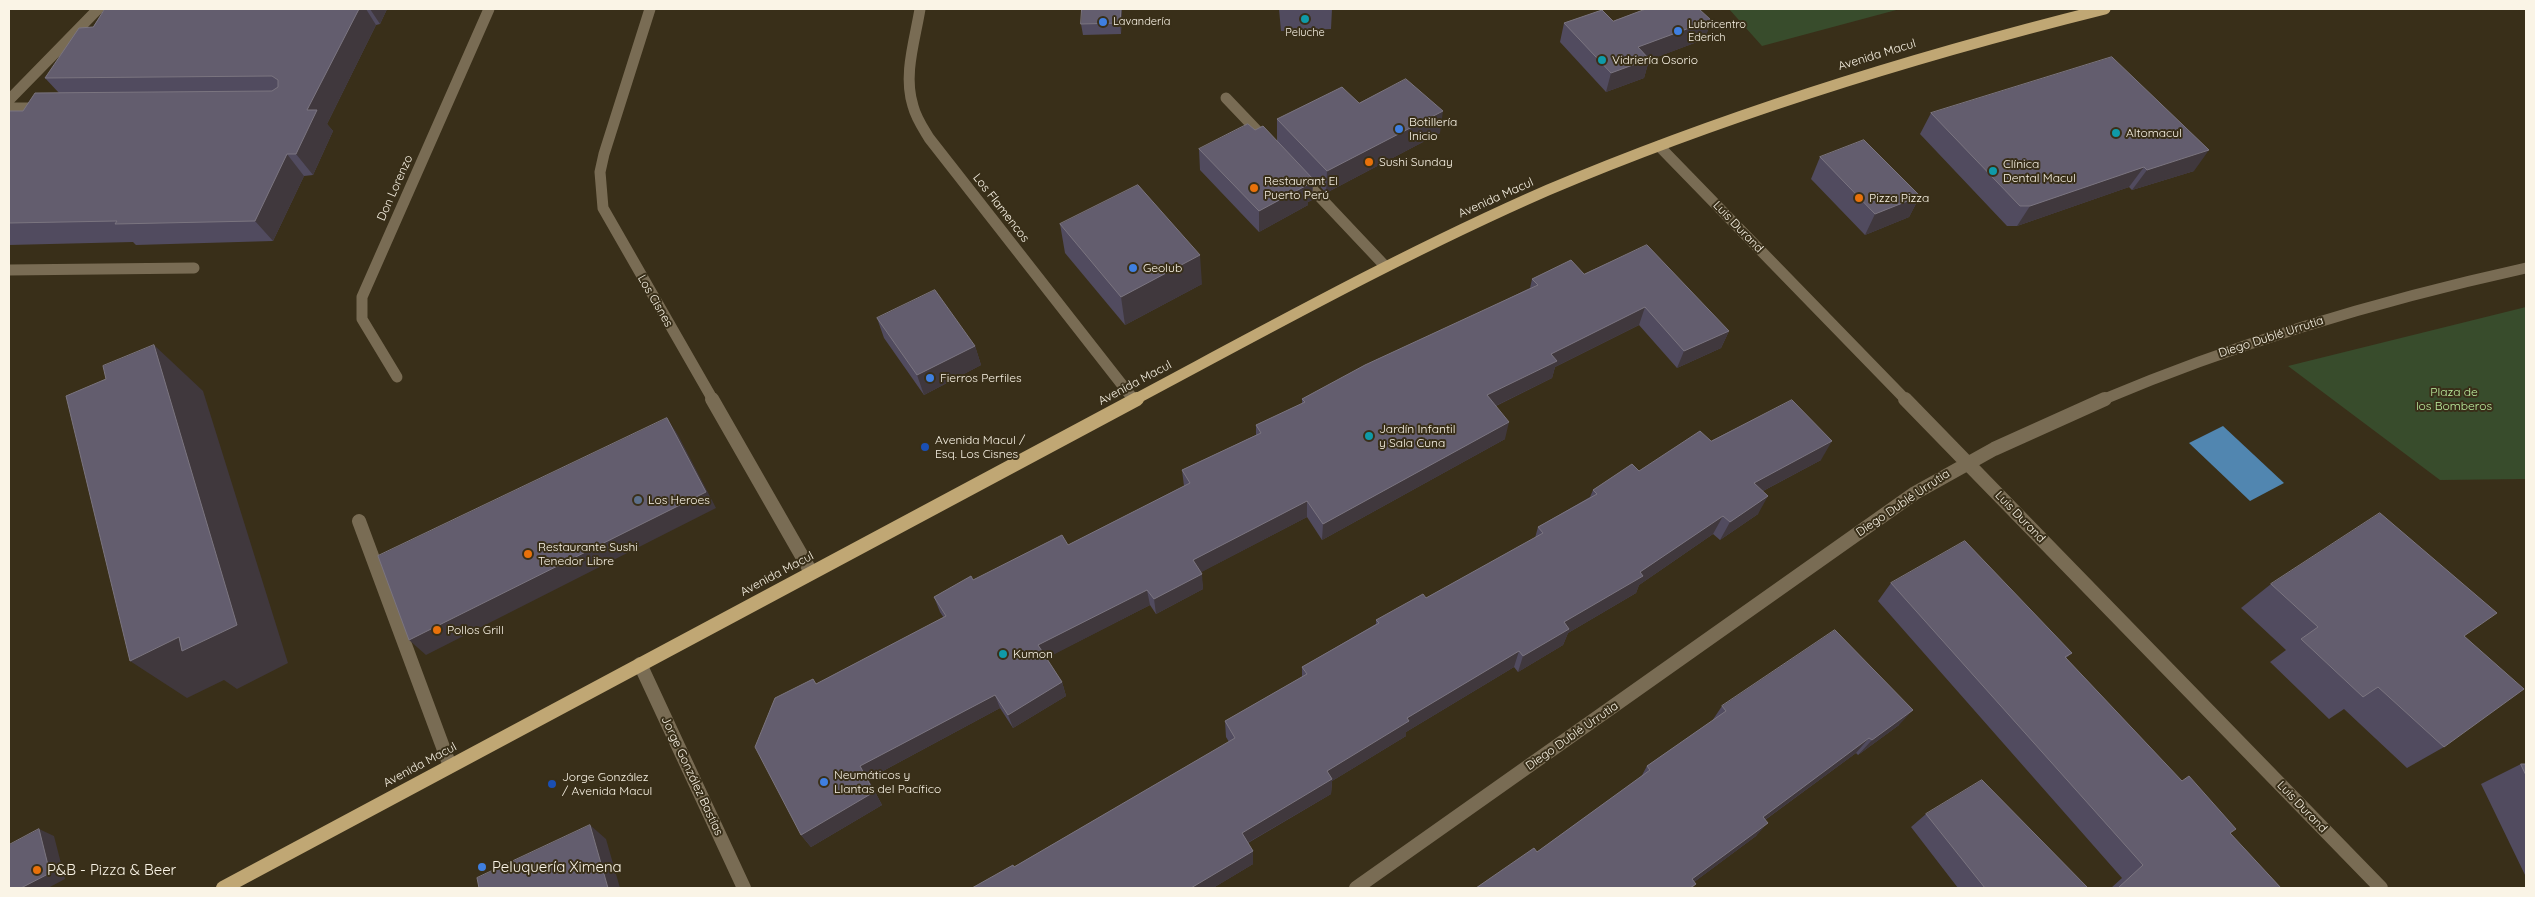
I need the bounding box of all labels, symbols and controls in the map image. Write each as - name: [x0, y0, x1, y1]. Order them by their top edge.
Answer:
- marker: Peluche: [1299, 13, 1311, 25]
- place label: Lavandería: [1113, 15, 1170, 29]
- marker: Lavandería: [1097, 16, 1109, 28]
- place label: Lubricentro Ederich: [1688, 18, 1746, 44]
- marker: Lubricentro Ederich: [1672, 25, 1684, 37]
- place label: Peluche: [1285, 26, 1325, 40]
- street label: Avenida Macul: [1836, 36, 1918, 74]
- place label: Vidriería Osorio: [1612, 53, 1698, 67]
- marker: Vidriería Osorio: [1596, 54, 1608, 66]
- place label: Botillería Inicio: [1409, 115, 1457, 143]
- marker: Botillería Inicio: [1393, 123, 1405, 135]
- place label: Altomacul: [2126, 126, 2182, 140]
- marker: Altomacul: [2110, 127, 2122, 139]
- street label: Don Lorenzo: [374, 153, 416, 223]
- place label: Sushi Sunday: [1379, 155, 1453, 169]
- marker: Sushi Sunday: [1363, 156, 1375, 168]
- place label: Clínica Dental Macul: [2003, 157, 2076, 185]
- marker: Clínica Dental Macul: [1987, 165, 1999, 177]
- street label: Los Flamencos: [970, 171, 1032, 245]
- place label: Restaurant El Puerto Perú: [1264, 174, 1338, 202]
- street label: Avenida Macul: [1456, 175, 1536, 221]
- marker: Restaurant El Puerto Perú: [1248, 182, 1260, 194]
- place label: Pizza Pizza: [1869, 191, 1929, 205]
- marker: Pizza Pizza: [1853, 192, 1865, 204]
- street label: Luis Durand: [1710, 198, 1766, 256]
- place label: Geolub: [1143, 261, 1182, 275]
- marker: Geolub: [1127, 262, 1139, 274]
- street label: Los Cisnes: [634, 272, 676, 330]
- street label: Diego Dublé Urrutia: [2217, 313, 2325, 361]
- street label: Avenida Macul: [1096, 358, 1174, 408]
- place label: Fierros Perfiles: [940, 371, 1022, 385]
- marker: Fierros Perfiles: [924, 372, 936, 384]
- park label: Plaza de los Bomberos: [2416, 385, 2492, 413]
- place label: Jardín Infantil y Sala Cuna: [1379, 422, 1455, 450]
- marker: Jardín Infantil y Sala Cuna: [1363, 430, 1375, 442]
- place label: Avenida Macul / Esq. Los Cisnes: [935, 433, 1025, 461]
- marker: Avenida Macul / Esq. Los Cisnes: [919, 441, 931, 453]
- street label: Diego Dublé Urrutia: [1854, 466, 1952, 540]
- street label: Luis Durand: [1992, 488, 2048, 546]
- place label: Los Heroes: [648, 493, 710, 507]
- marker: Los Heroes: [632, 494, 644, 506]
- place label: Restaurante Sushi Tenedor Libre: [538, 540, 638, 568]
- marker: Restaurante Sushi Tenedor Libre: [522, 548, 534, 560]
- street label: Avenida Macul: [738, 549, 816, 599]
- place label: Pollos Grill: [447, 623, 504, 637]
- marker: Pollos Grill: [431, 624, 443, 636]
- place label: Kumon: [1013, 647, 1053, 661]
- marker: Kumon: [997, 648, 1009, 660]
- street label: Diego Dublé Urrutia: [1523, 699, 1621, 773]
- street label: Jorge González Bastías: [658, 714, 726, 838]
- street label: Avenida Macul: [381, 740, 459, 790]
- place label: Neumáticos y Llantas del Pacífico: [834, 768, 941, 796]
- place label: Jorge González / Avenida Macul: [562, 770, 652, 798]
- marker: Neumáticos y Llantas del Pacífico: [818, 776, 830, 788]
- marker: Jorge González / Avenida Macul: [546, 778, 558, 790]
- street label: Luis Durand: [2274, 778, 2330, 836]
- place label: Peluquería Ximena: [492, 858, 622, 876]
- place label: P&B - Pizza & Beer: [47, 861, 176, 879]
- marker: Peluquería Ximena: [476, 861, 488, 873]
- marker: P&B - Pizza & Beer: [31, 864, 43, 876]

